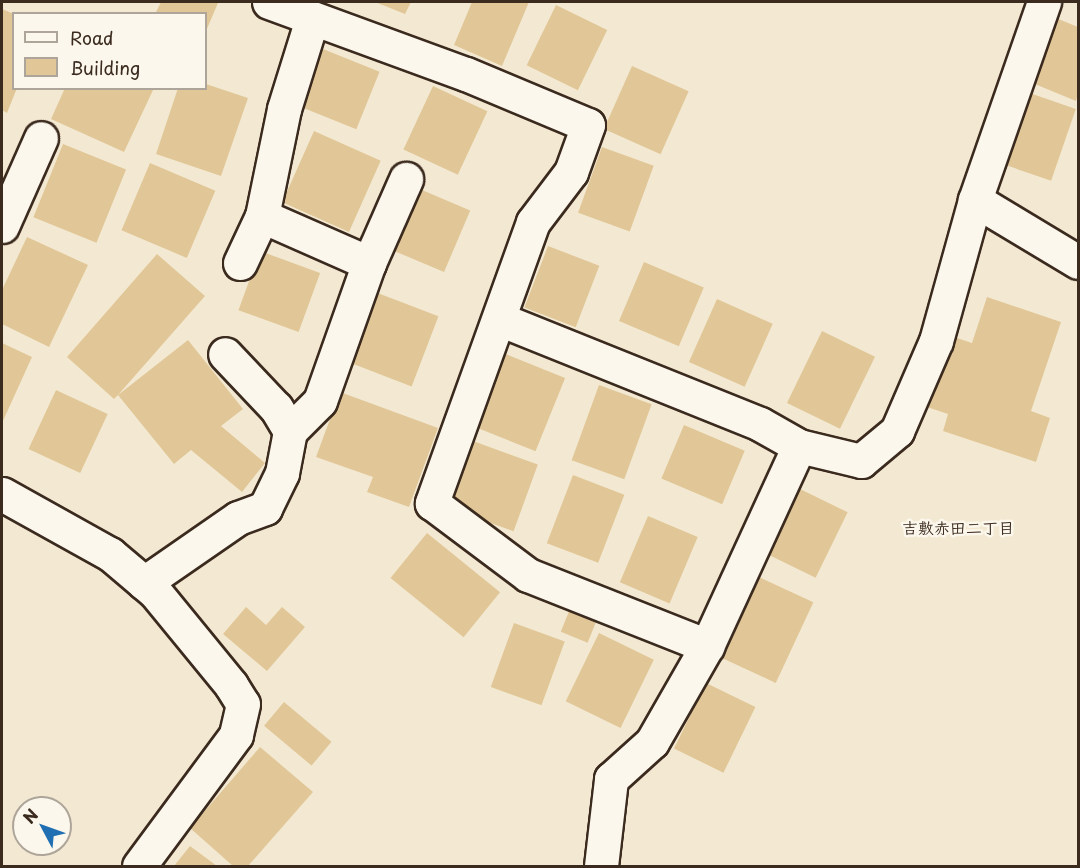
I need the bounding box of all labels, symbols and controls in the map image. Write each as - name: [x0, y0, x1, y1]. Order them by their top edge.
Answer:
- legend: [12, 12, 207, 90]
- text: Road: [70, 24, 114, 51]
- text: Building: [70, 54, 140, 81]
- district label: 吉敷赤田二丁目: [902, 517, 1014, 537]
- north arrow: [12, 796, 72, 856]
- text: N: [17, 803, 43, 828]

